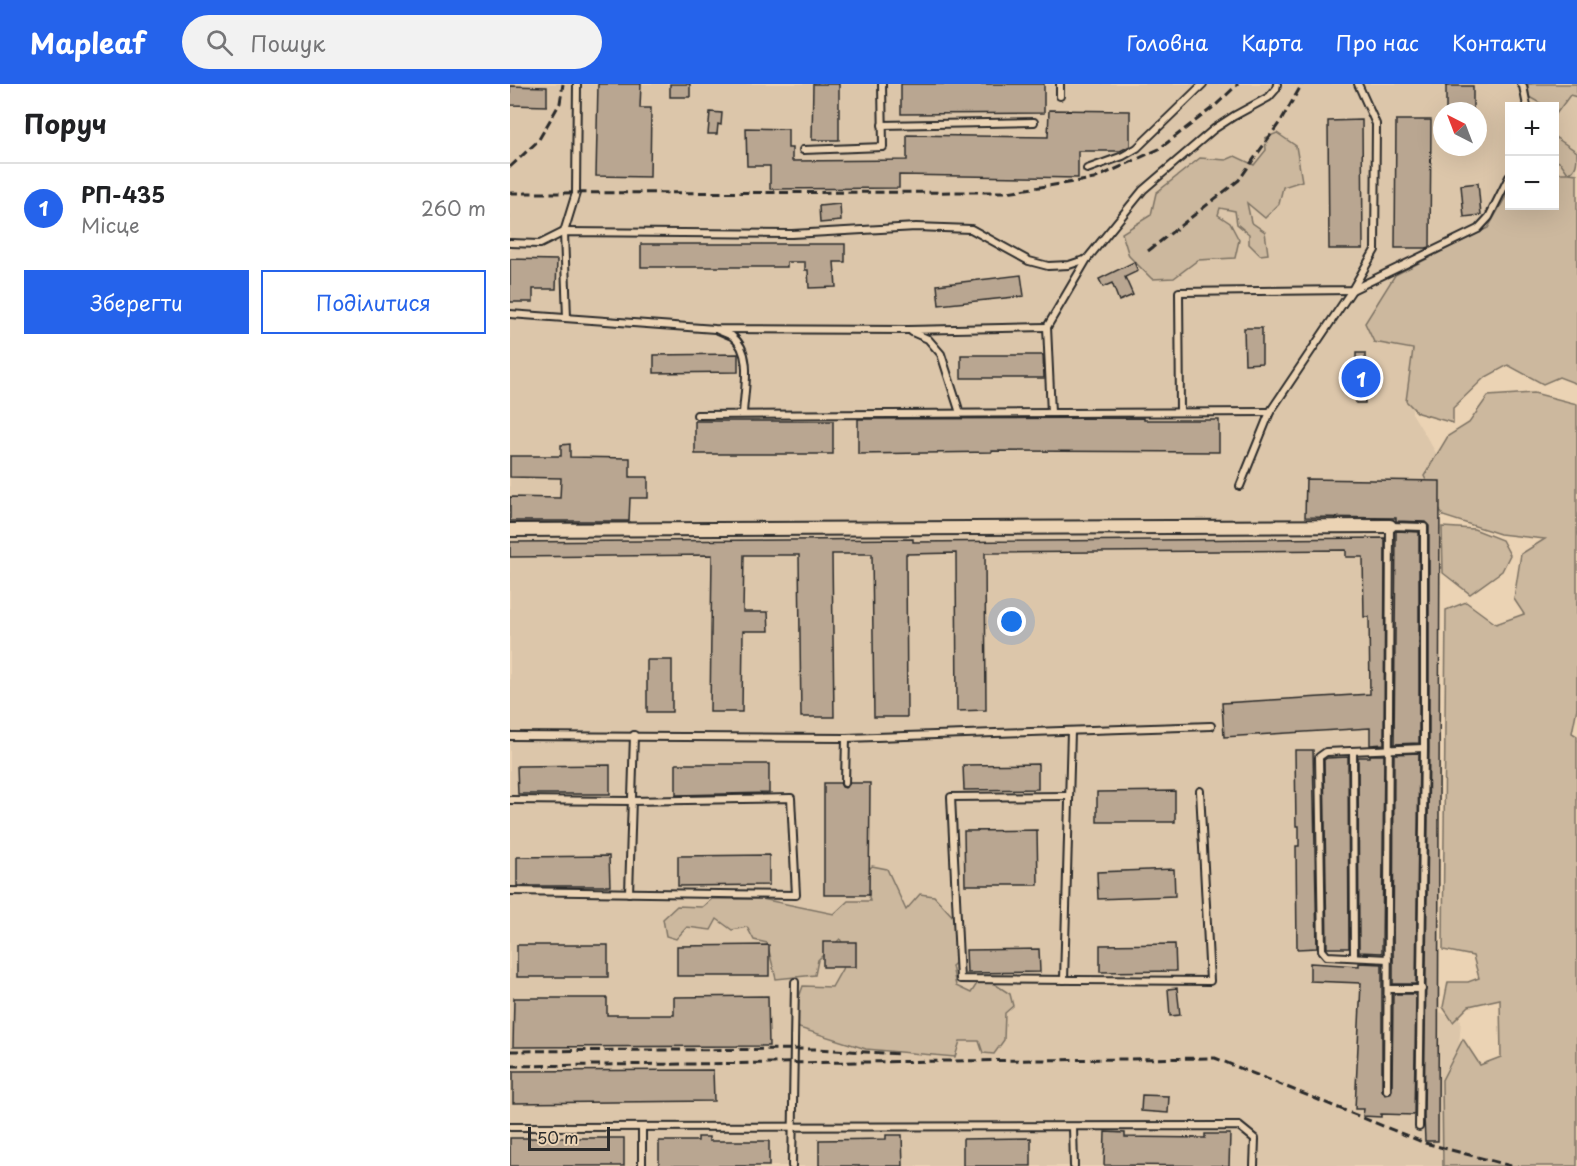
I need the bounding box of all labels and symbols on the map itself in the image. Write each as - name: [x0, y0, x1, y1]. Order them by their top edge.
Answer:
- north arrow: [1433, 102, 1487, 156]
- pin: 1: [1342, 356, 1380, 400]
- your location: [997, 607, 1026, 636]
- scale bar: [528, 1124, 610, 1152]

